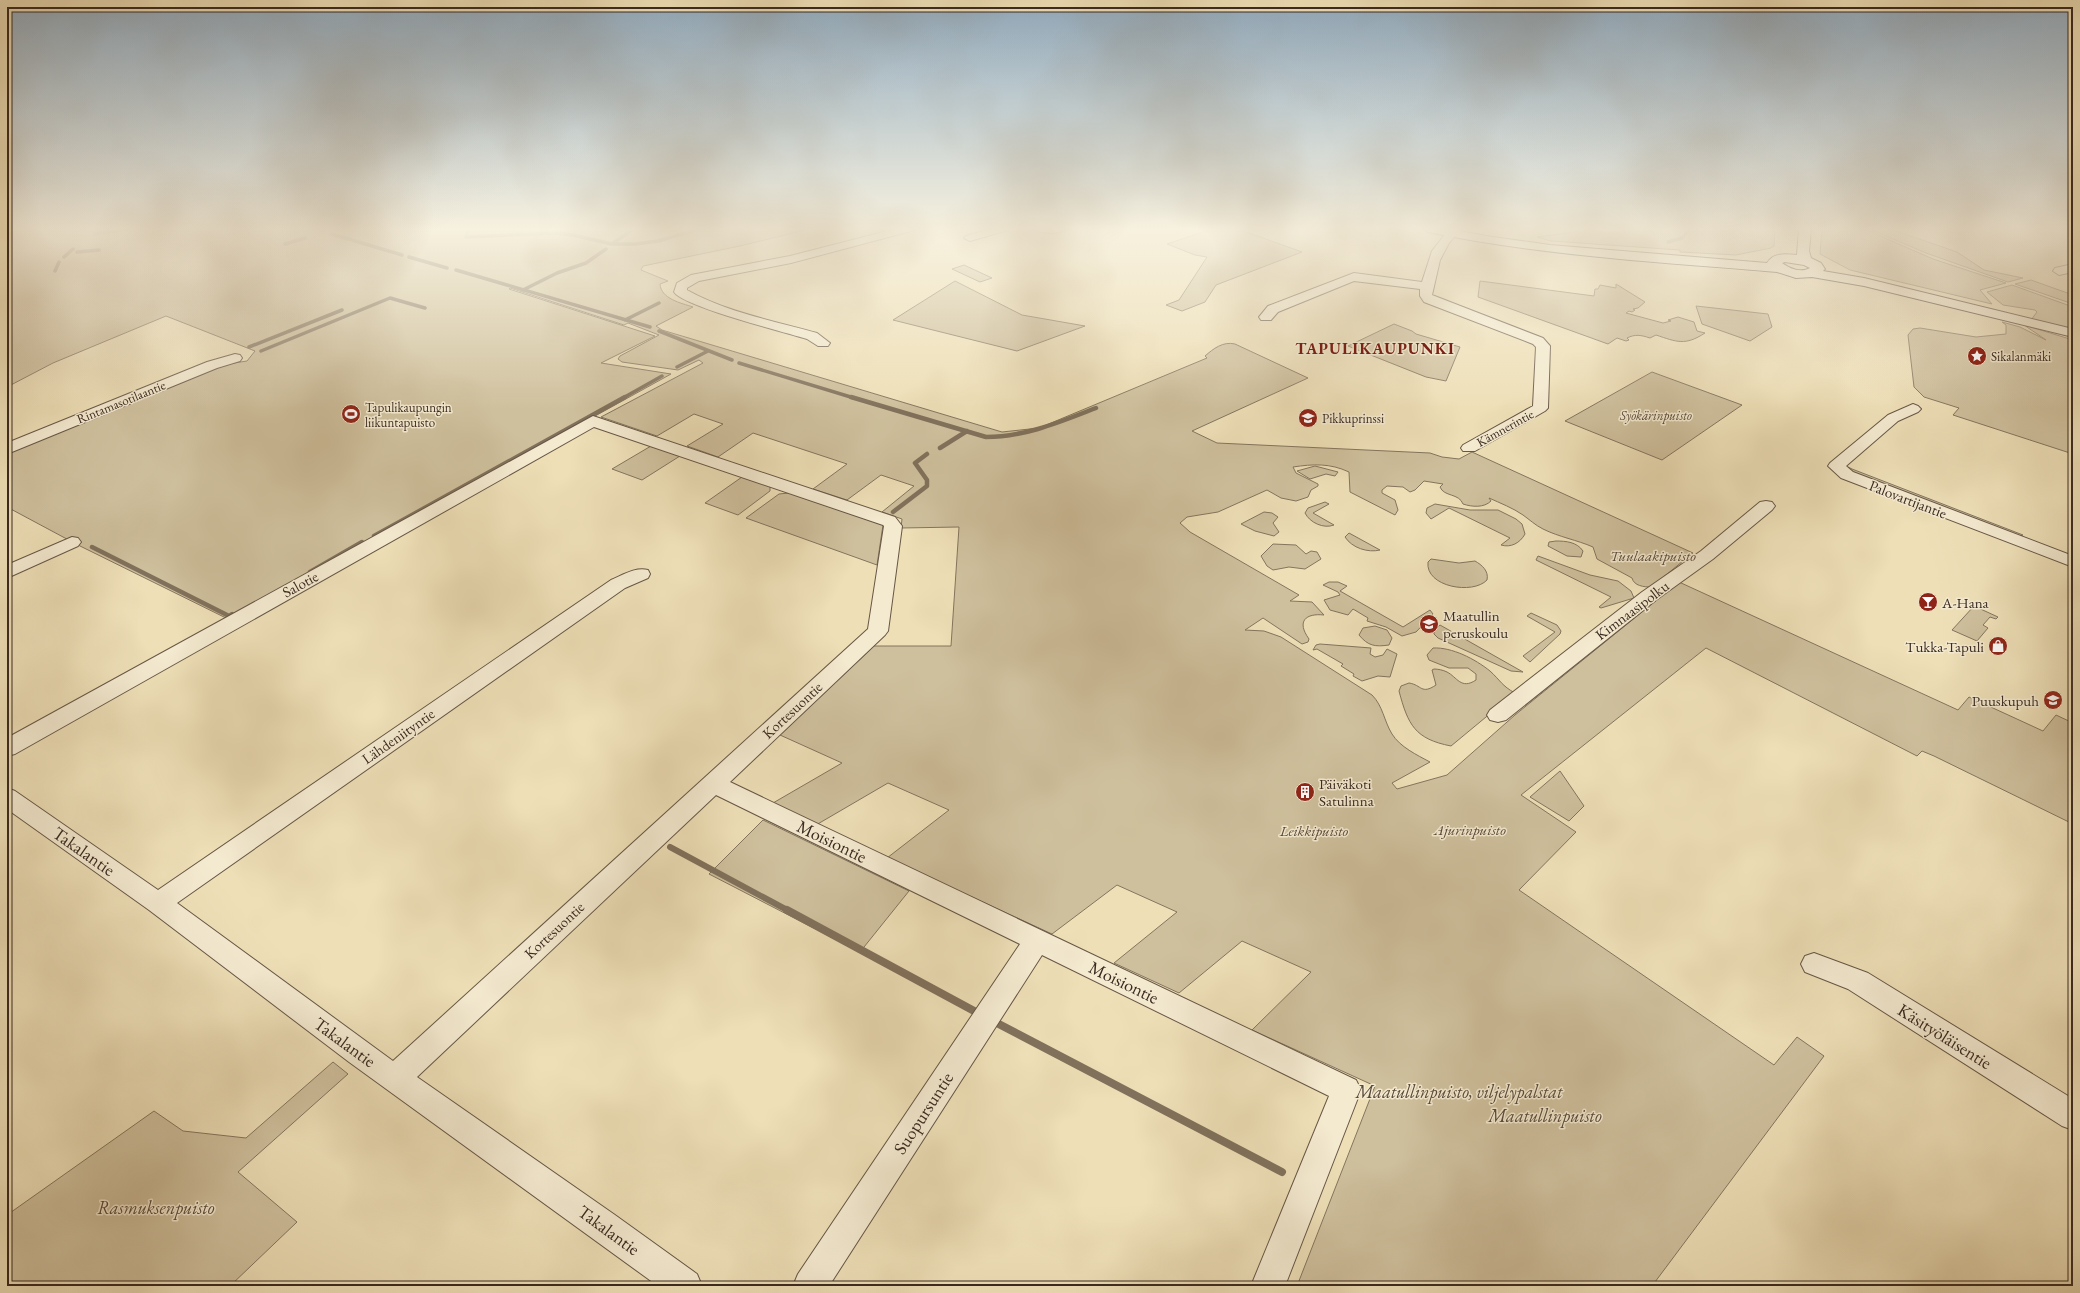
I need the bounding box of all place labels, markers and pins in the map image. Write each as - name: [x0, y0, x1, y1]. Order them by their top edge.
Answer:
- place icon: Sikalanmäki: [1966, 345, 1988, 367]
- place label: Sikalanmäki: [1991, 348, 2051, 365]
- place label: Tapulikaupungin liikuntapuisto: [365, 399, 452, 431]
- sports icon: Tapulikaupungin liikuntapuisto: [340, 403, 362, 425]
- school or university icon: Pikkuprinssi: [1297, 407, 1319, 429]
- place label: Pikkuprinssi: [1322, 410, 1384, 427]
- bar icon: A-Hana: [1917, 591, 1939, 613]
- place label: A-Hana: [1941, 593, 1989, 612]
- place label: Maatullin peruskoulu: [1443, 606, 1508, 642]
- school or university icon: Maatullin peruskoulu: [1418, 613, 1440, 635]
- shop icon: Tukka-Tapuli: [1987, 635, 2009, 657]
- place label: Tukka-Tapuli: [1905, 637, 1984, 656]
- school or university icon: Puuskupuh: [2042, 689, 2064, 711]
- place label: Puuskupuh: [1972, 691, 2039, 710]
- place label: Päiväkoti Satulinna: [1319, 774, 1374, 810]
- building icon: Päiväkoti Satulinna: [1294, 781, 1316, 803]

